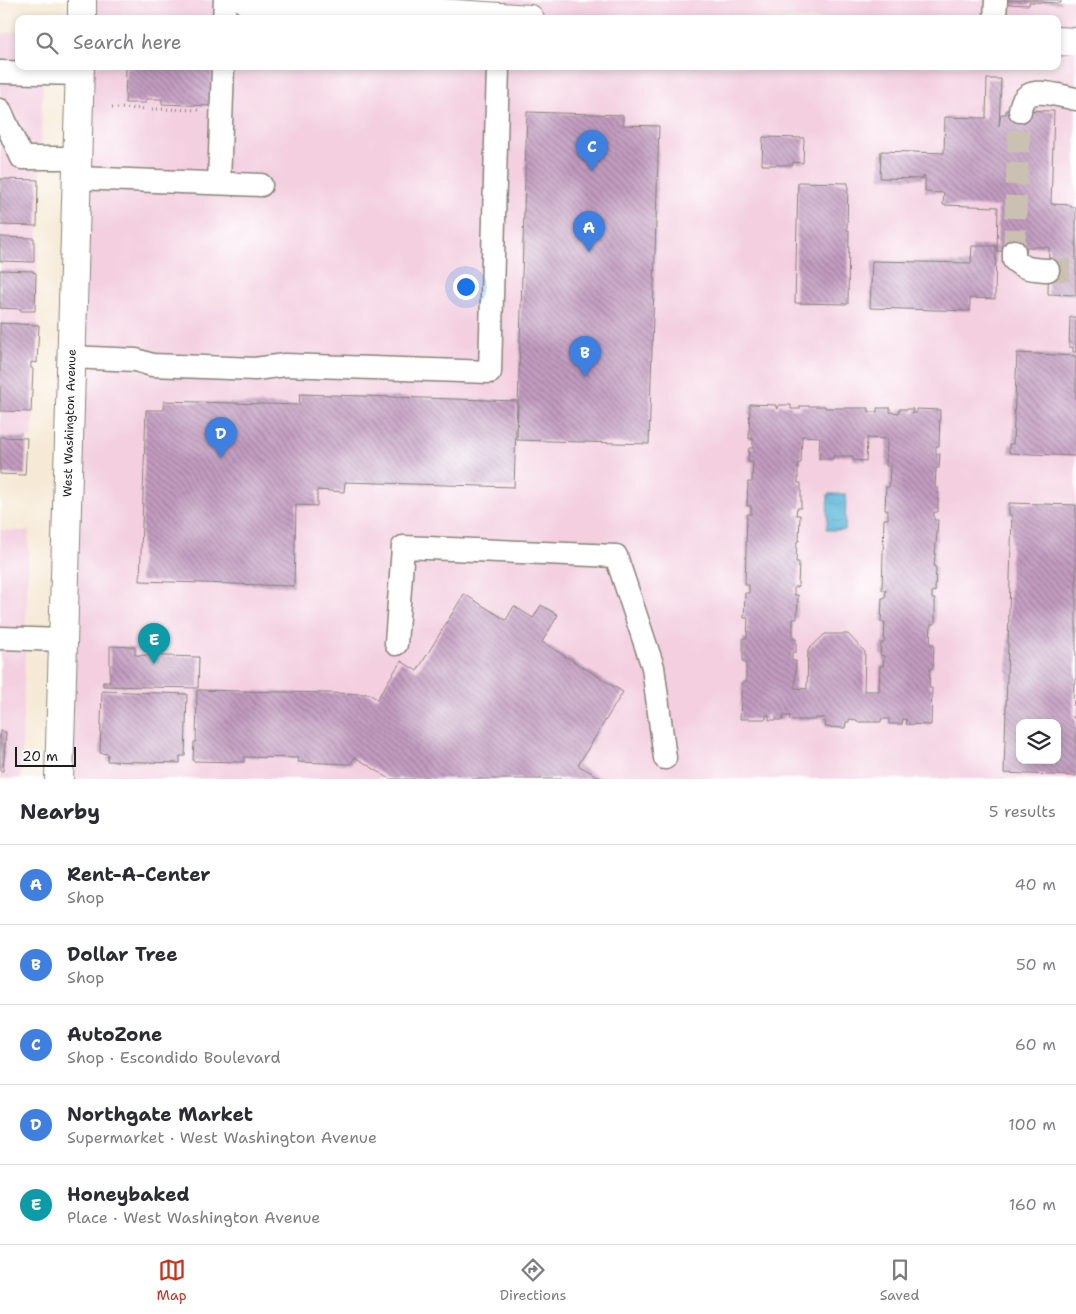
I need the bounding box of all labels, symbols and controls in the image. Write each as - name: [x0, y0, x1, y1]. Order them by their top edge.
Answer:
- search box: [15, 15, 1061, 70]
- icon: search: [33, 29, 61, 57]
- text: Search here: [73, 30, 182, 55]
- pin: C: [576, 130, 608, 171]
- pin: A: [573, 211, 605, 252]
- your location: [453, 274, 479, 300]
- pin: B: [569, 336, 601, 377]
- street label: West Washington Avenue: [59, 349, 80, 497]
- pin: D: [205, 417, 237, 458]
- pin: E: [138, 623, 170, 664]
- map controls: [1016, 719, 1061, 764]
- button: layers: [1016, 719, 1061, 764]
- scale bar: [15, 744, 76, 767]
- text: 20 m: [22, 747, 58, 765]
- text: Nearby: [20, 798, 100, 826]
- text: 5 results: [989, 801, 1056, 822]
- text: Rent-A-Center: [67, 862, 210, 887]
- text: A: [30, 874, 42, 895]
- text: 40 m: [1014, 874, 1056, 895]
- text: Shop: [67, 887, 104, 908]
- text: Dollar Tree: [67, 942, 178, 967]
- text: B: [31, 954, 41, 975]
- text: 50 m: [1016, 954, 1056, 975]
- text: Shop: [67, 967, 104, 988]
- text: AutoZone: [67, 1022, 162, 1047]
- text: C: [31, 1034, 41, 1055]
- text: 60 m: [1015, 1034, 1056, 1055]
- text: Shop · Escondido Boulevard: [67, 1047, 281, 1068]
- text: Northgate Market: [67, 1102, 253, 1127]
- text: D: [30, 1114, 42, 1135]
- text: 100 m: [1008, 1114, 1056, 1135]
- text: Supermarket · West Washington Avenue: [67, 1127, 377, 1148]
- text: Honeybaked: [67, 1182, 190, 1207]
- text: E: [31, 1194, 41, 1215]
- text: 160 m: [1009, 1194, 1056, 1215]
- text: Place · West Washington Avenue: [67, 1207, 320, 1228]
- tab: Map: [157, 1256, 187, 1304]
- tab: Directions: [500, 1256, 566, 1304]
- tab: Saved: [880, 1256, 919, 1304]

